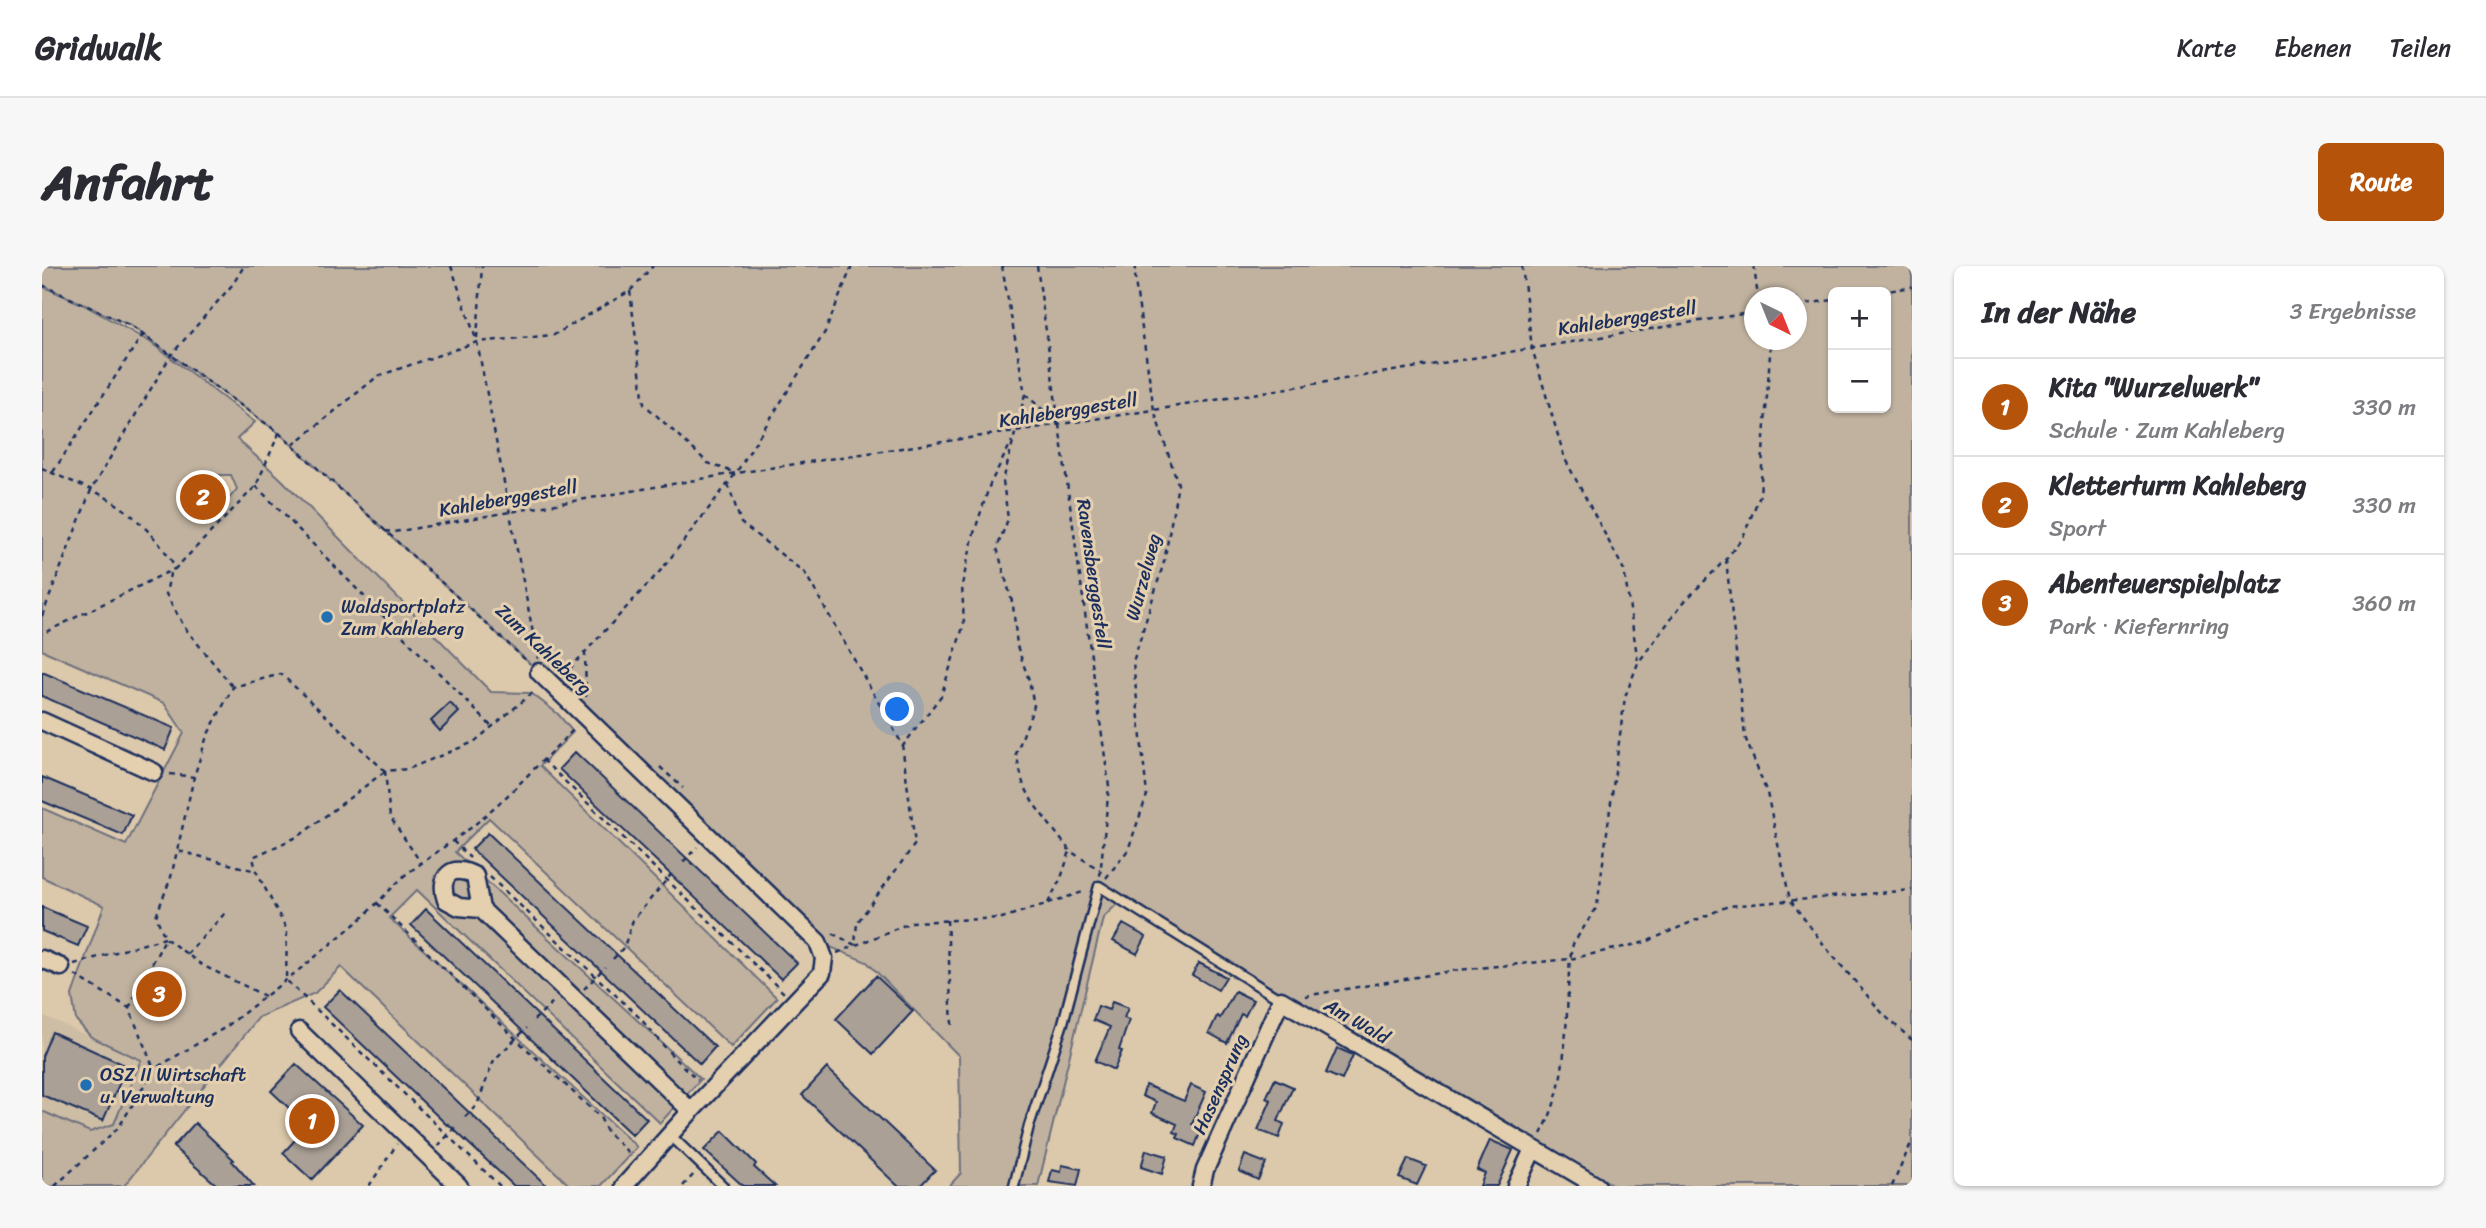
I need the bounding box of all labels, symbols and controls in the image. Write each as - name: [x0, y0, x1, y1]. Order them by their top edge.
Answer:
- text: Gridwalk: [35, 19, 162, 77]
- text: Karte: [2177, 27, 2236, 69]
- text: Ebenen: [2274, 27, 2352, 69]
- text: Teilen: [2390, 27, 2451, 69]
- text: Anfahrt: [42, 139, 214, 226]
- button: Route: [2318, 143, 2444, 221]
- text: In der Nähe: [1982, 285, 2136, 339]
- north arrow: [1744, 287, 1807, 350]
- map controls: [1828, 287, 1891, 413]
- button: +: [1828, 287, 1891, 350]
- street label: Kahleberggestell: [1555, 291, 1699, 345]
- text: 3 Ergebnisse: [2290, 291, 2416, 332]
- button: −: [1828, 350, 1891, 413]
- text: Kita "Wurzelwerk": [2049, 364, 2258, 410]
- street label: Kahleberggestell: [996, 383, 1140, 437]
- text: 1: [2000, 387, 2010, 428]
- text: 330 m: [2353, 387, 2416, 428]
- text: Schule · Zum Kahleberg: [2049, 410, 2285, 451]
- text: Kletterturm Kahleberg: [2049, 462, 2306, 508]
- street label: Kahleberggestell: [436, 470, 580, 526]
- pin: 2: [180, 471, 226, 523]
- text: 2: [1998, 485, 2012, 526]
- text: 330 m: [2353, 485, 2416, 526]
- street label: Ravensberggestell: [1067, 497, 1121, 652]
- text: Sport: [2049, 508, 2106, 549]
- street label: Wurzelweg: [1116, 529, 1171, 624]
- text: Abenteuerspielplatz: [2049, 560, 2280, 606]
- text: 3: [1999, 583, 2011, 624]
- text: 360 m: [2352, 583, 2416, 624]
- place label: Waldsportplatz Zum Kahleberg: [341, 590, 466, 645]
- street label: Zum Kahleberg: [488, 595, 600, 703]
- text: Park · Kiefernring: [2049, 606, 2229, 647]
- marker: Waldsportplatz Zum Kahleberg: [319, 609, 335, 625]
- your location: [880, 692, 914, 726]
- pin: 3: [136, 968, 182, 1020]
- street label: Am Wald: [1317, 988, 1398, 1054]
- street label: Hasensprung: [1183, 1028, 1257, 1140]
- place label: OSZ II Wirtschaft u. Verwaltung: [100, 1058, 246, 1113]
- marker: OSZ II Wirtschaft u. Verwaltung: [78, 1077, 94, 1093]
- pin: 1: [289, 1095, 335, 1147]

